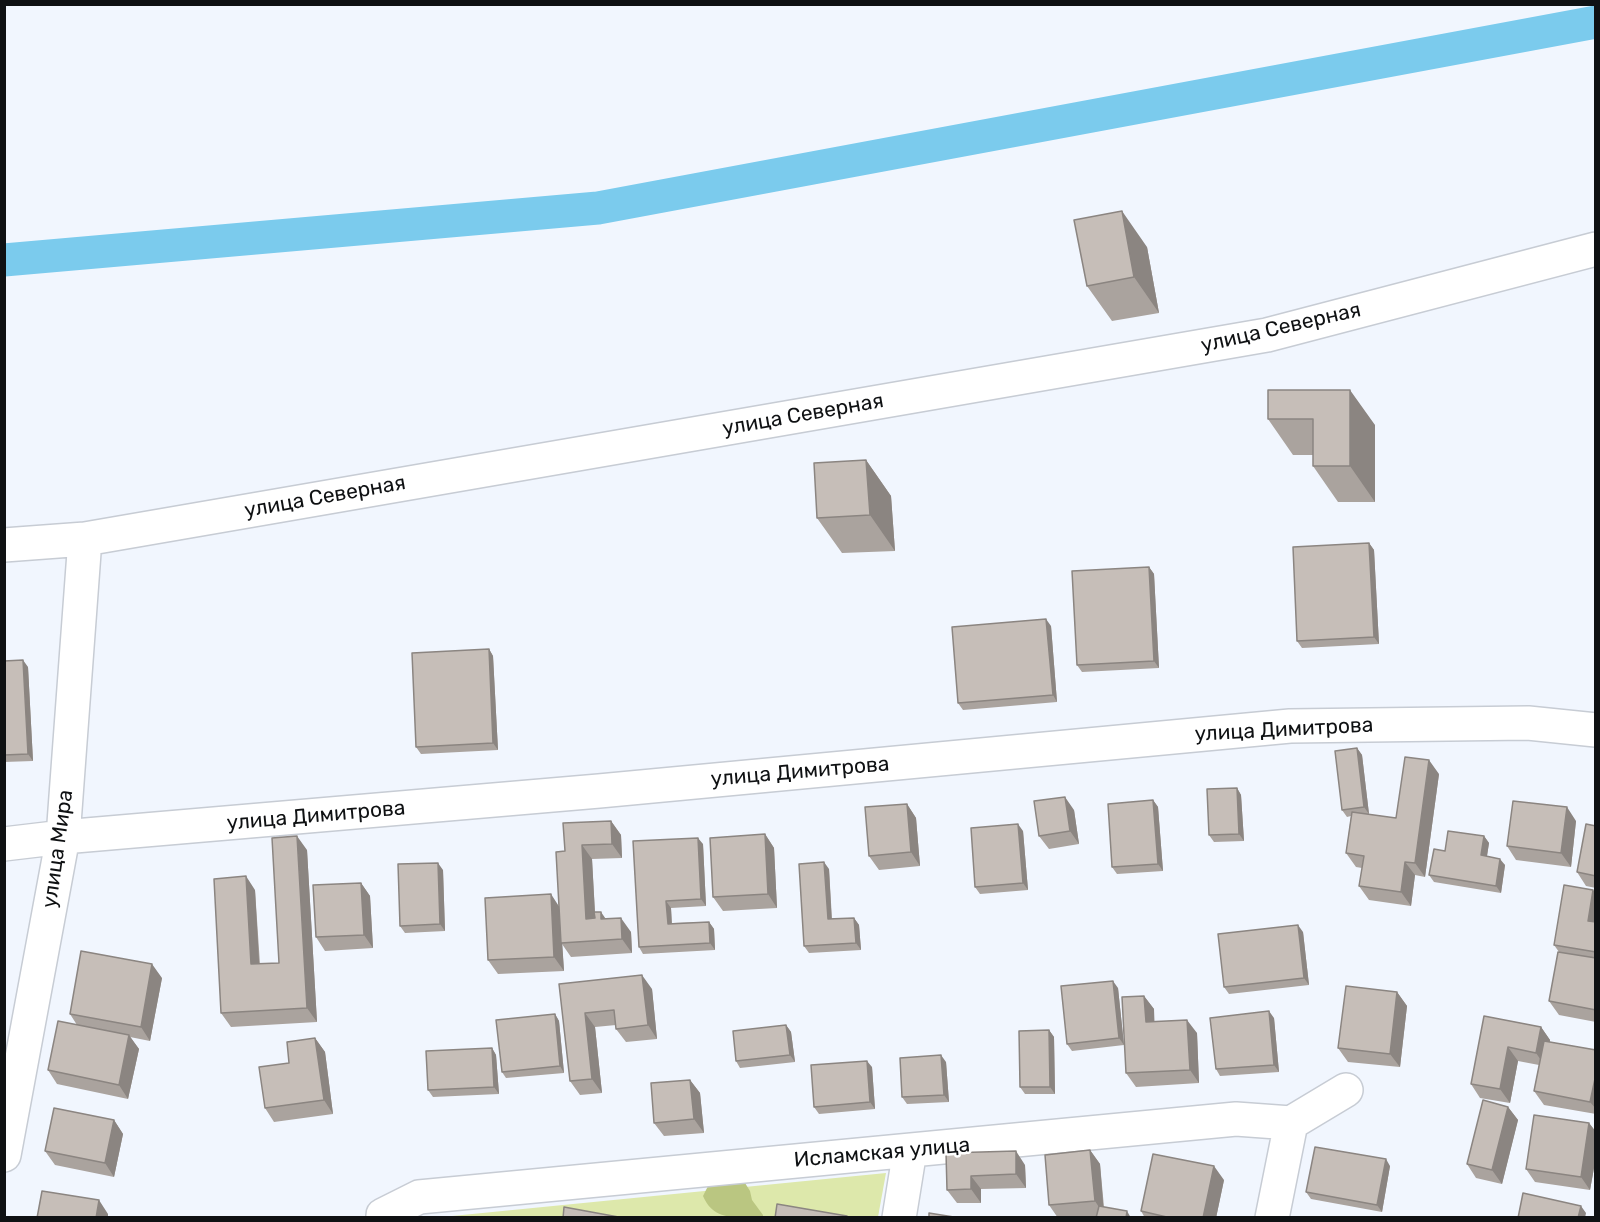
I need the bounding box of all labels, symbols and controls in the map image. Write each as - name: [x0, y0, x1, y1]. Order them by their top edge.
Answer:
- street label: улица Северная: [1199, 297, 1363, 359]
- street label: улица Северная: [720, 388, 886, 442]
- street label: улица Северная: [242, 470, 408, 524]
- street label: улица Димитрова: [1194, 713, 1374, 747]
- street label: улица Димитрова: [710, 752, 890, 792]
- street label: улица Мира: [37, 788, 79, 910]
- street label: улица Димитрова: [226, 796, 406, 836]
- street label: Исламская улица: [793, 1133, 971, 1173]

